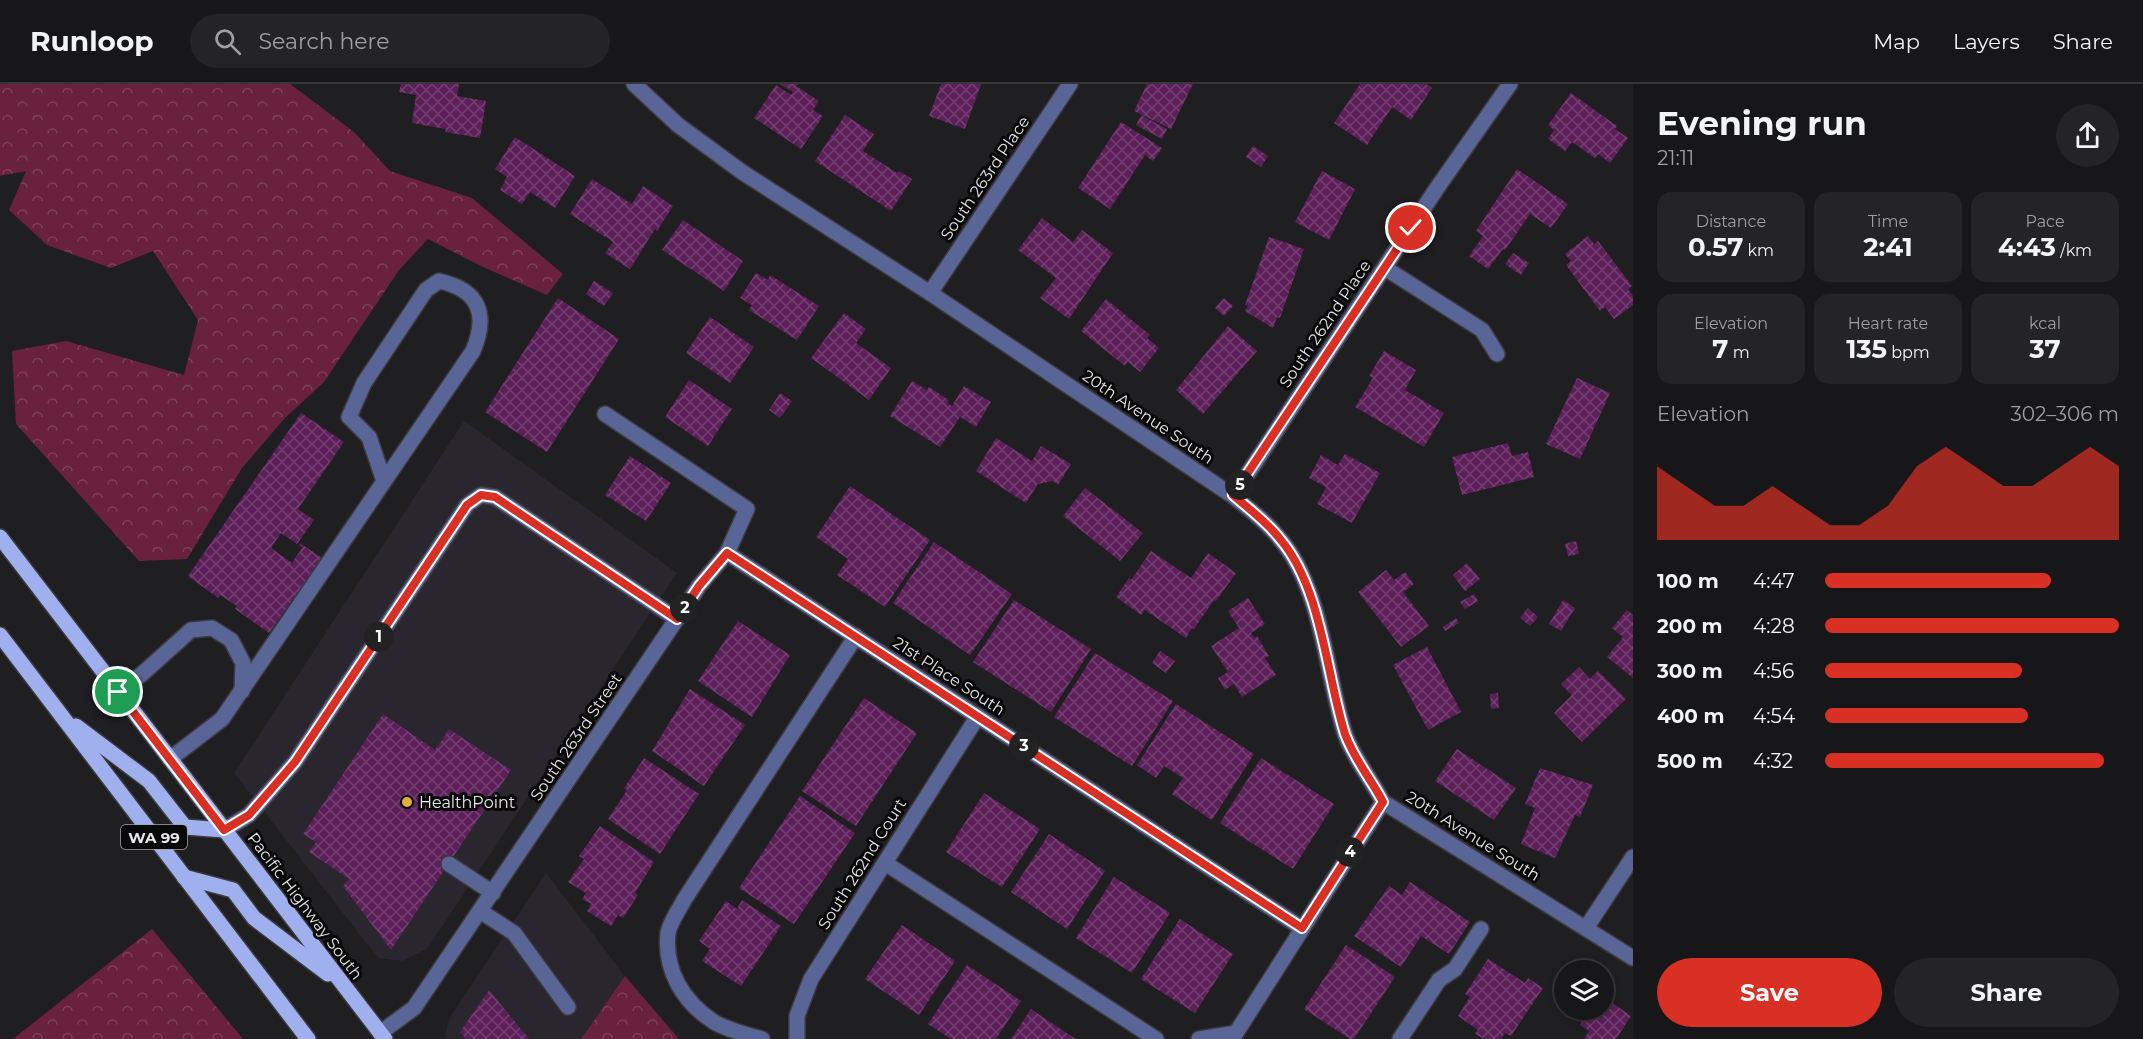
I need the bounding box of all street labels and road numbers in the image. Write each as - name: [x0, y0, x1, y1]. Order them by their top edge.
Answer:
- street label: South 263rd Place: [937, 113, 1033, 243]
- street label: South 262nd Place: [1275, 257, 1375, 391]
- street label: 20th Avenue South: [1079, 366, 1217, 468]
- street label: 21st Place South: [890, 633, 1008, 719]
- street label: South 263rd Street: [526, 669, 626, 804]
- street label: 20th Avenue South: [1403, 787, 1543, 885]
- street label: South 262nd Court: [814, 795, 910, 933]
- road number: WA 99: [121, 825, 187, 849]
- street label: Pacific Highway South: [243, 829, 367, 983]

